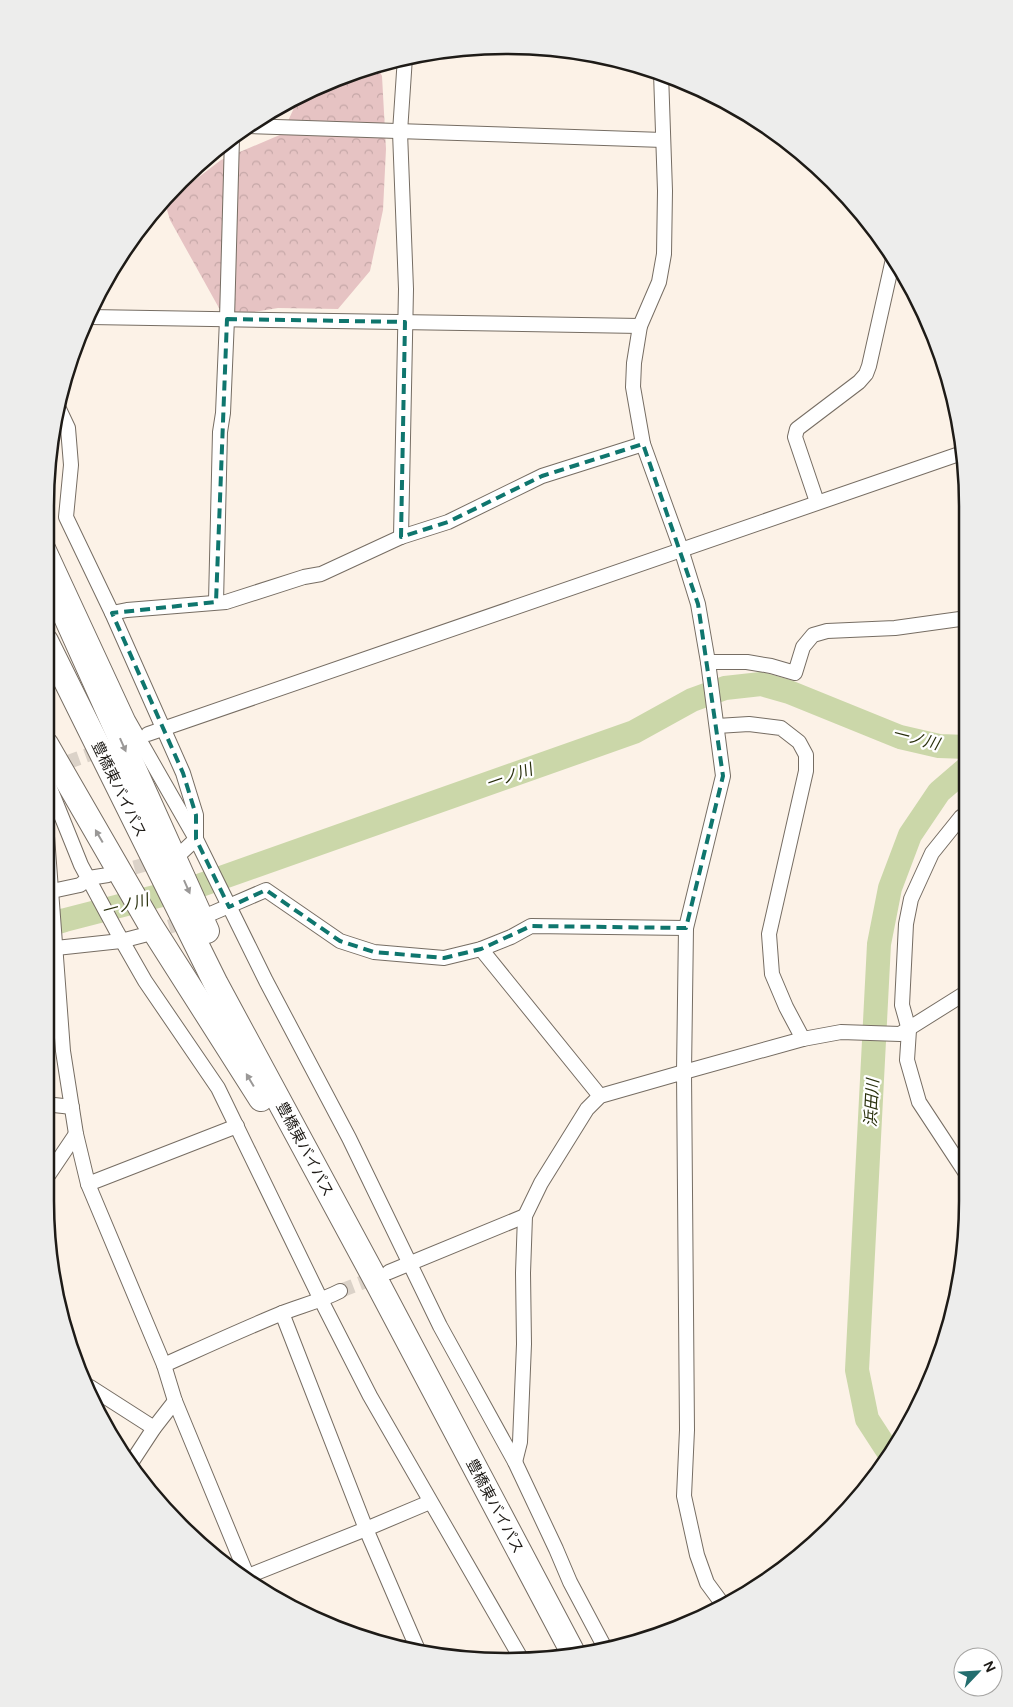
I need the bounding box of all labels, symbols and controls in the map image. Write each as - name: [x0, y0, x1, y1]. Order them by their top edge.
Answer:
- water label: 一ノ川: [890, 722, 944, 755]
- street label: 豊橋東バイパス: [87, 738, 151, 840]
- one-way arrow: [120, 738, 128, 752]
- water label: 一ノ川: [483, 758, 537, 794]
- one-way arrow: [95, 829, 103, 843]
- one-way arrow: [183, 880, 191, 894]
- water label: 一ノ川: [99, 889, 153, 922]
- one-way arrow: [245, 1074, 254, 1087]
- water label: 浜田川: [860, 1077, 883, 1128]
- street label: 豊橋東バイパス: [272, 1098, 338, 1200]
- street label: 豊橋東バイパス: [462, 1455, 528, 1557]
- north arrow: [953, 1647, 1003, 1697]
- text: N: [979, 1658, 1000, 1675]

